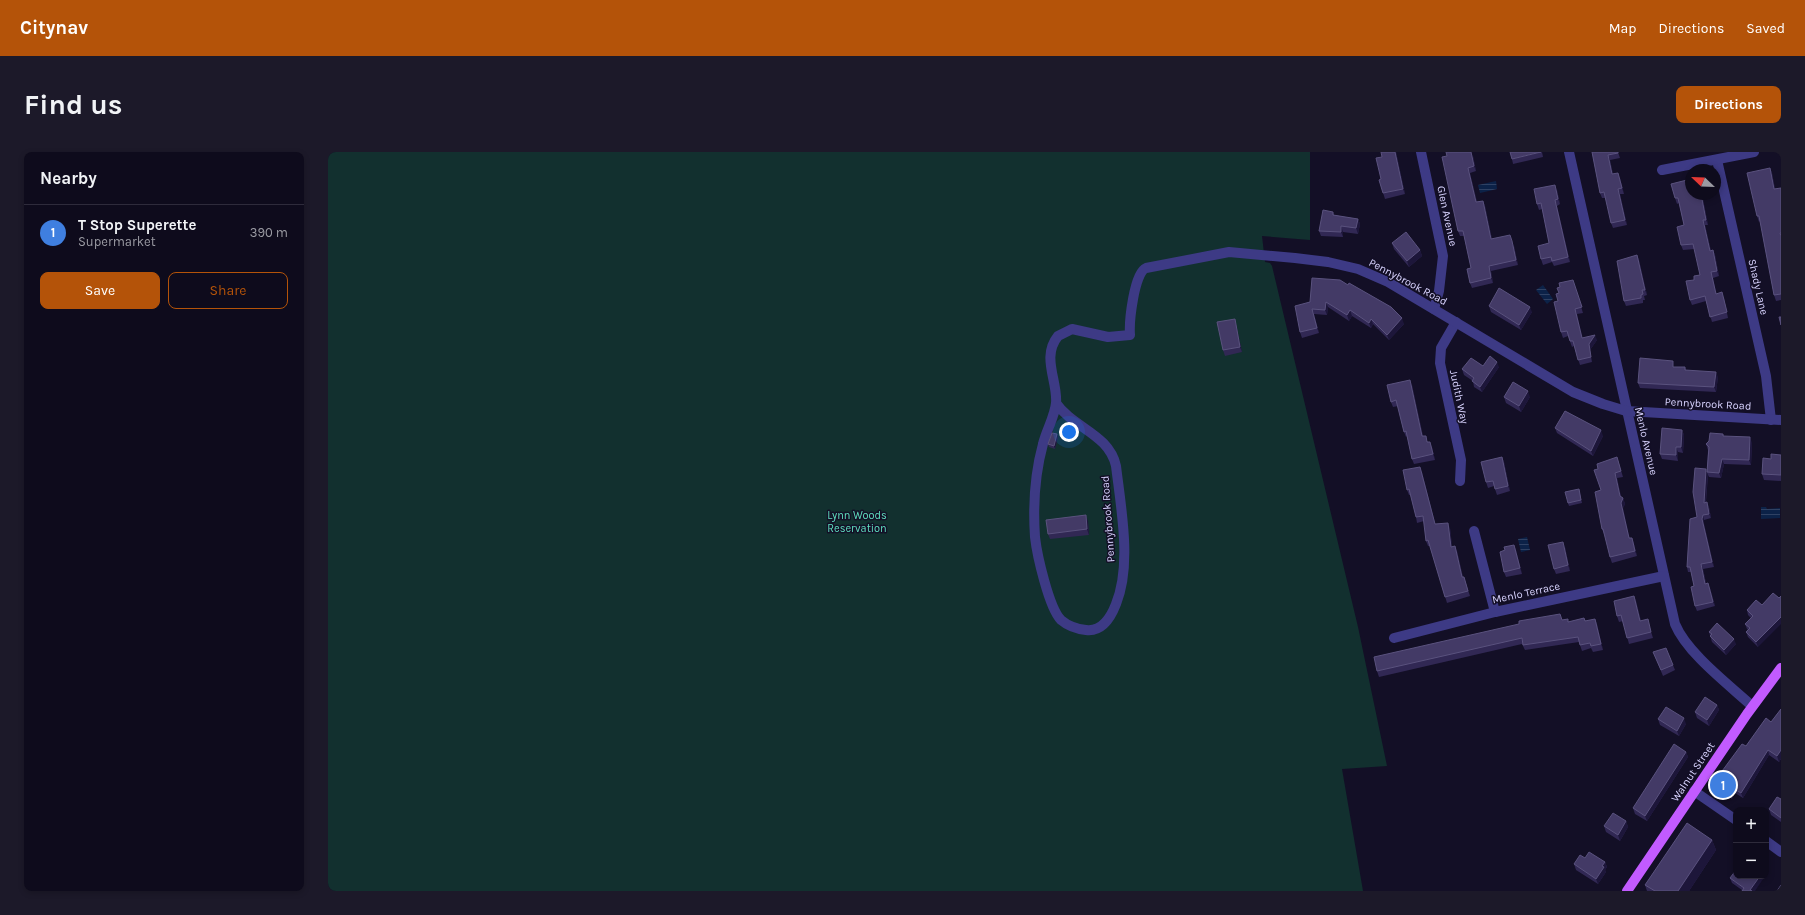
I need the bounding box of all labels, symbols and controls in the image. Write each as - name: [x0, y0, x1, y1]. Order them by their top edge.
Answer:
- text: Citynav: [20, 17, 88, 39]
- text: Map: [1609, 20, 1637, 37]
- text: Directions: [1659, 20, 1724, 37]
- text: Saved: [1746, 20, 1785, 37]
- button: Directions: [1676, 86, 1781, 123]
- text: Find us: [24, 88, 123, 121]
- north arrow: [1685, 164, 1721, 200]
- text: Nearby: [40, 168, 97, 188]
- street label: Glen Avenue: [1434, 185, 1460, 248]
- text: T Stop Superette: [78, 216, 196, 234]
- text: 1: [51, 225, 55, 240]
- text: 390 m: [250, 225, 288, 240]
- text: Supermarket: [78, 234, 156, 249]
- street label: Pennybrook Road: [1367, 256, 1449, 308]
- street label: Shady Lane: [1745, 258, 1771, 317]
- button: Save: [40, 272, 160, 309]
- button: Share: [168, 272, 288, 309]
- street label: Judith Way: [1447, 369, 1471, 425]
- street label: Pennybrook Road: [1664, 395, 1752, 413]
- street label: Menlo Avenue: [1632, 406, 1660, 477]
- your location: [1059, 422, 1079, 442]
- street label: Pennybrook Road: [1098, 475, 1118, 563]
- park label: Lynn Woods Reservation: [827, 509, 887, 535]
- street label: Menlo Terrace: [1491, 579, 1561, 607]
- street label: Walnut Street: [1668, 740, 1718, 804]
- pin: 1: [1710, 770, 1736, 800]
- map controls: [1733, 807, 1769, 879]
- button: +: [1733, 807, 1769, 843]
- button: −: [1733, 843, 1769, 879]

